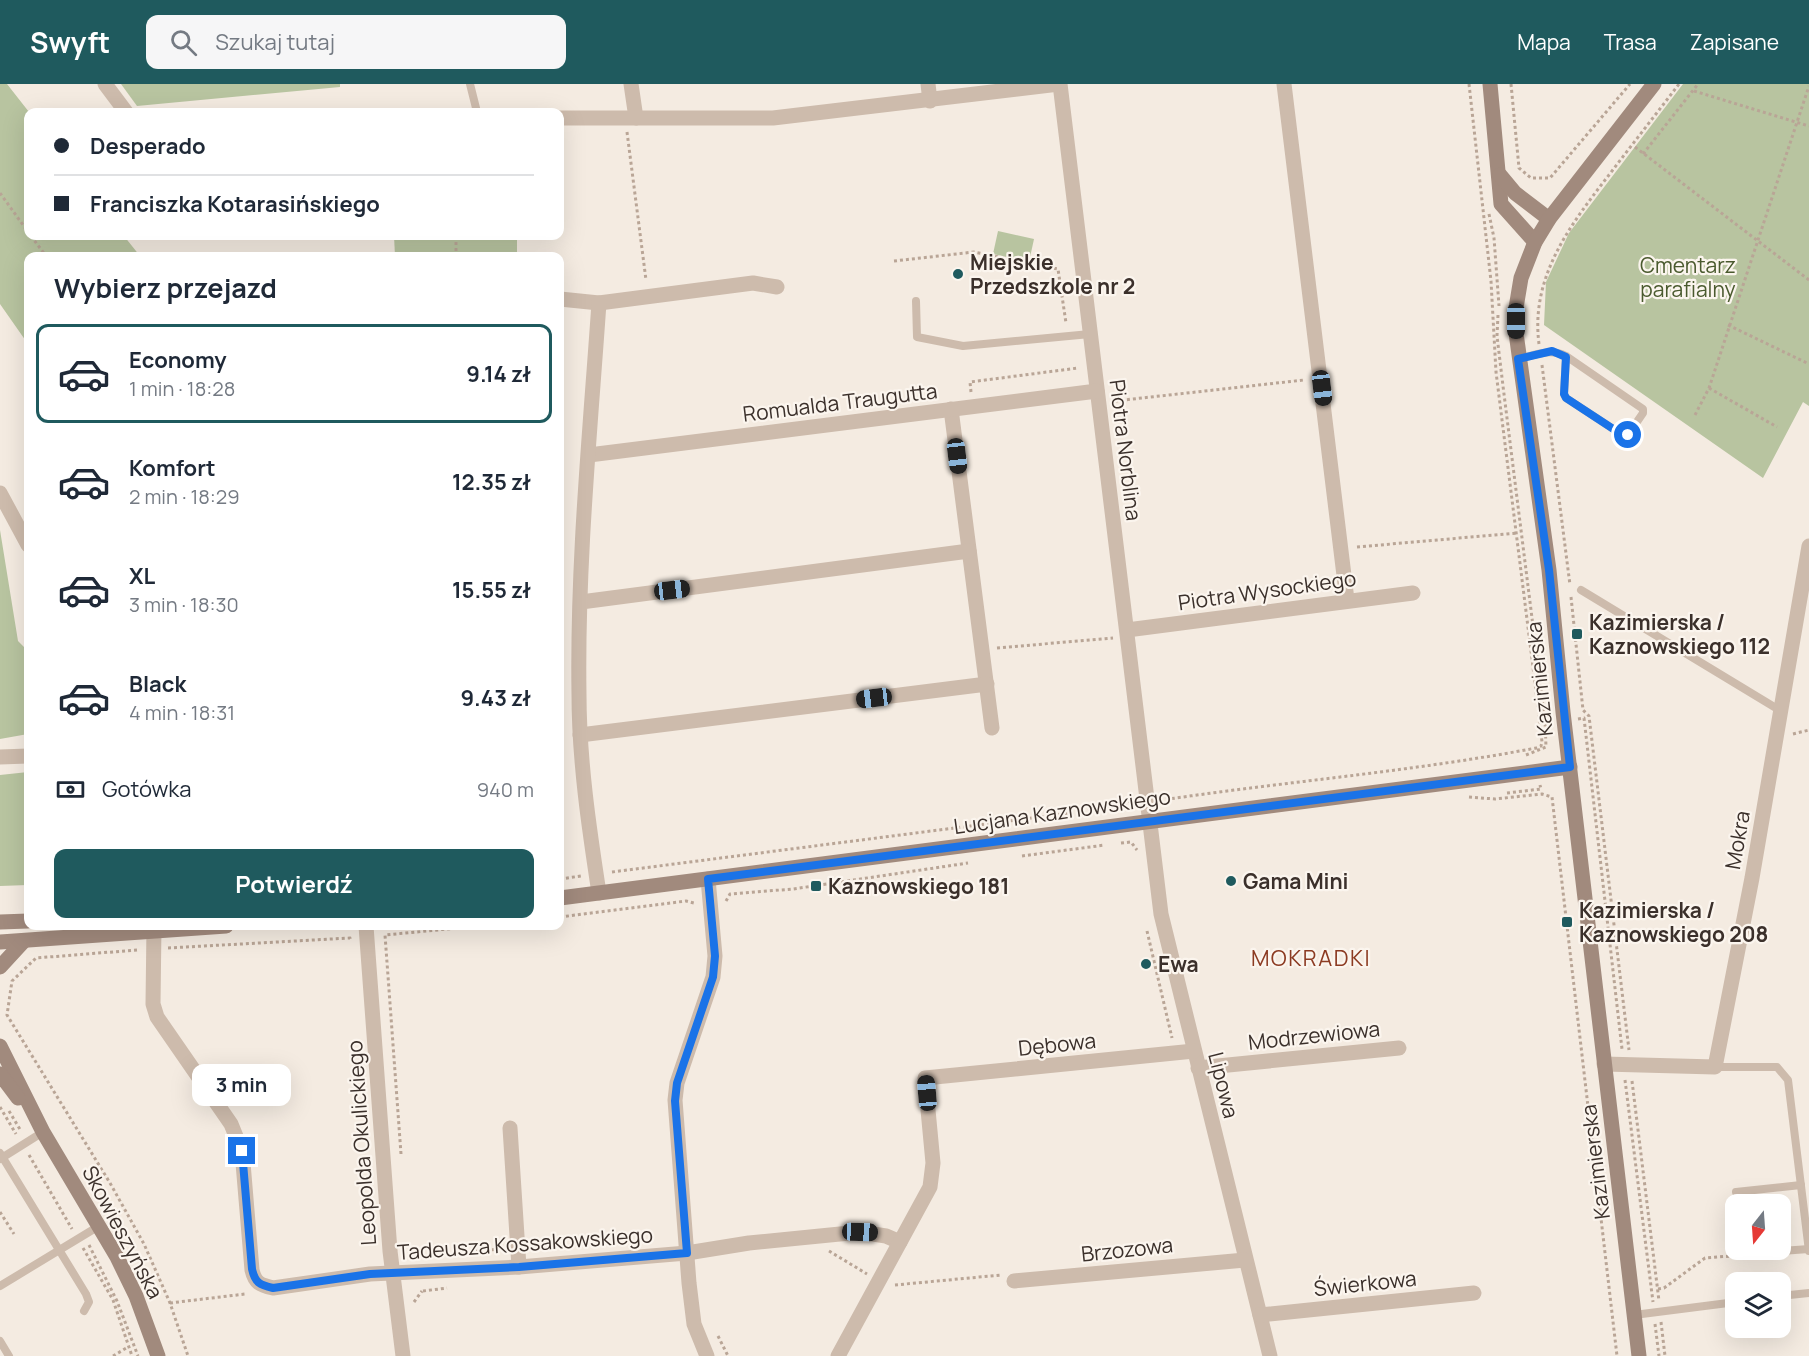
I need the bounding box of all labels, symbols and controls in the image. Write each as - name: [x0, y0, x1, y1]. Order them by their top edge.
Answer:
- search box: [146, 15, 566, 69]
- text: Swyft: [30, 23, 110, 61]
- icon: search: [167, 26, 200, 59]
- text: Szukaj tutaj: [215, 27, 335, 57]
- text: Mapa: [1517, 28, 1571, 56]
- text: Trasa: [1604, 28, 1657, 56]
- text: Zapisane: [1690, 28, 1779, 56]
- text: Desperado: [90, 131, 206, 161]
- text: Franciszka Kotarasińskiego: [90, 189, 380, 219]
- place label: Miejskie Przedszkole nr 2: [970, 248, 1135, 300]
- park label: Cmentarz parafialny: [1640, 251, 1736, 303]
- marker: Miejskie Przedszkole nr 2: [951, 267, 965, 281]
- text: Wybierz przejazd: [54, 269, 277, 306]
- car: [1507, 303, 1525, 339]
- text: Economy: [129, 345, 227, 375]
- icon: car: [57, 347, 111, 401]
- text: 9.14 zł: [466, 359, 531, 389]
- car: [1311, 369, 1333, 407]
- text: 1 min · 18:28: [129, 375, 235, 402]
- street label: Romualda Traugutta: [741, 376, 939, 428]
- street label: Piotra Norblina: [1103, 378, 1149, 522]
- route start: [1614, 421, 1641, 448]
- car: [946, 437, 968, 475]
- text: Komfort: [129, 453, 216, 483]
- icon: car: [57, 455, 111, 509]
- text: 12.35 zł: [452, 467, 531, 497]
- text: 2 min · 18:29: [129, 483, 240, 510]
- text: XL: [129, 561, 155, 591]
- icon: car: [57, 563, 111, 617]
- street label: Piotra Wysockiego: [1176, 564, 1358, 616]
- text: 15.55 zł: [452, 575, 531, 605]
- car: [653, 579, 691, 601]
- text: 3 min · 18:30: [129, 591, 239, 618]
- place label: Kazimierska / Kaznowskiego 112: [1589, 608, 1770, 660]
- street label: Kazimierska: [1519, 620, 1559, 738]
- marker: Kazimierska / Kaznowskiego 112: [1570, 627, 1584, 641]
- text: Black: [129, 669, 186, 699]
- icon: car: [57, 671, 111, 725]
- text: 9.43 zł: [461, 683, 531, 713]
- car: [855, 687, 893, 709]
- text: 4 min · 18:31: [129, 699, 235, 726]
- icon: cash: [54, 773, 87, 806]
- text: Gotówka: [102, 774, 191, 804]
- text: 940 m: [477, 776, 534, 803]
- street label: Lucjana Kaznowskiego: [952, 782, 1172, 840]
- street label: Mokra: [1718, 808, 1756, 872]
- button: Potwierdź: [54, 849, 534, 918]
- place label: Gama Mini: [1243, 867, 1349, 895]
- place label: Kaznowskiego 181: [828, 872, 1009, 900]
- marker: Gama Mini: [1224, 874, 1238, 888]
- marker: Kaznowskiego 181: [809, 879, 823, 893]
- place label: Kazimierska / Kaznowskiego 208: [1579, 896, 1768, 948]
- marker: Kazimierska / Kaznowskiego 208: [1560, 915, 1574, 929]
- district label: MOKRADKI: [1251, 943, 1371, 973]
- place label: Ewa: [1158, 950, 1199, 978]
- marker: Ewa: [1139, 957, 1153, 971]
- street label: Modrzewiowa: [1247, 1014, 1381, 1056]
- street label: Dębowa: [1017, 1026, 1097, 1062]
- street label: Leopolda Okulickiego: [340, 1040, 382, 1246]
- street label: Lipowa: [1202, 1049, 1246, 1121]
- callout: 3 min: [192, 1064, 292, 1106]
- text: 3 min: [216, 1071, 267, 1098]
- car: [916, 1074, 938, 1112]
- street label: Kazimierska: [1574, 1103, 1616, 1221]
- route end: [228, 1137, 255, 1164]
- street label: Skowieszyńska: [76, 1161, 170, 1303]
- north arrow: [1725, 1194, 1791, 1260]
- map controls: [1725, 1194, 1791, 1338]
- street label: Tadeusza Kossakowskiego: [396, 1220, 654, 1266]
- car: [842, 1222, 878, 1242]
- street label: Brzozowa: [1080, 1230, 1174, 1268]
- street label: Świerkowa: [1312, 1264, 1418, 1302]
- button: layers: [1725, 1272, 1791, 1338]

